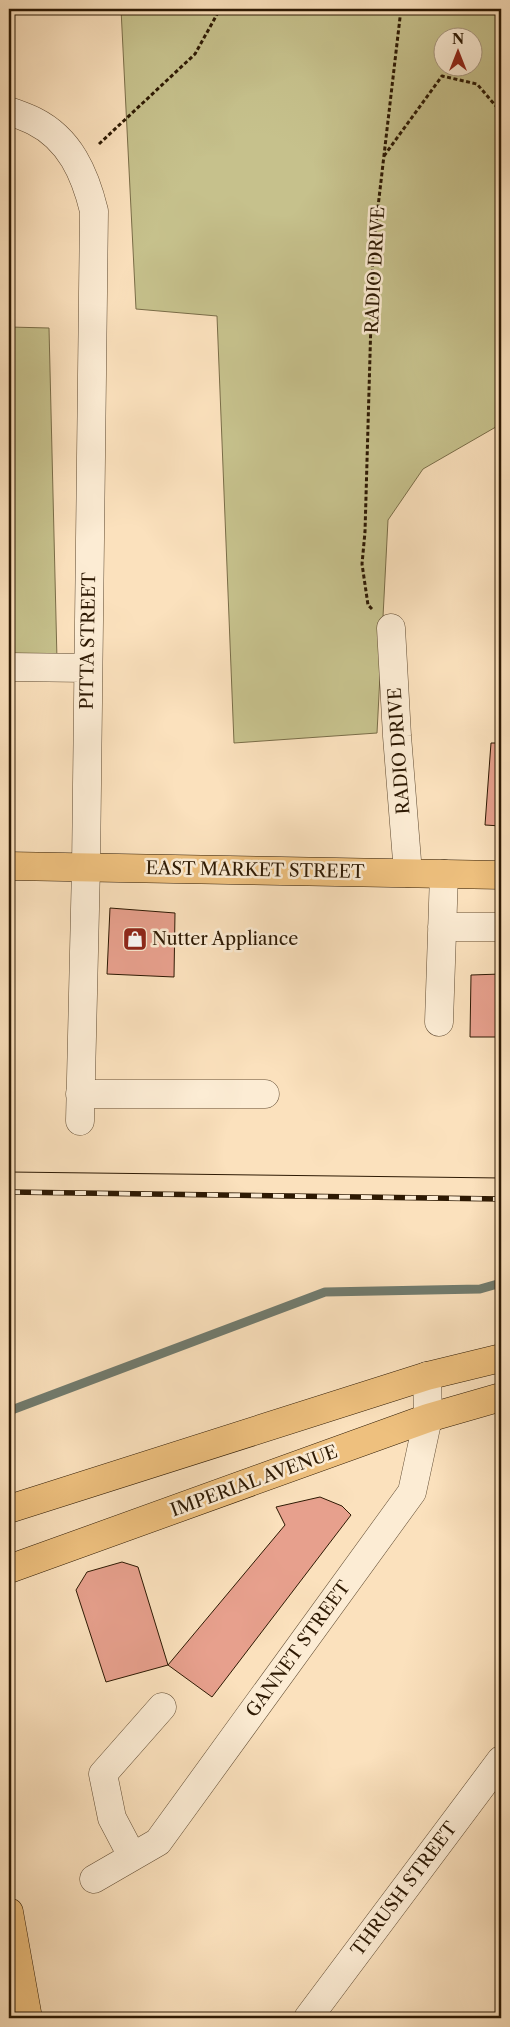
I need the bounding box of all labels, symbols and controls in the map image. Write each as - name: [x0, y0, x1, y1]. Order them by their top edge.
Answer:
- north arrow: [432, 28, 482, 78]
- text: N: [452, 30, 464, 48]
- street label: RADIO DRIVE: [361, 206, 389, 334]
- street label: PITTA STREET: [76, 572, 100, 710]
- street label: RADIO DRIVE: [384, 687, 414, 815]
- street label: EAST MARKET STREET: [145, 857, 365, 883]
- shop icon: Nutter Appliance: [122, 926, 148, 952]
- place label: Nutter Appliance: [152, 928, 298, 950]
- street label: IMPERIAL AVENUE: [167, 1441, 341, 1521]
- street label: GANNET STREET: [241, 1576, 355, 1722]
- street label: THRUSH STREET: [346, 1817, 462, 1960]

